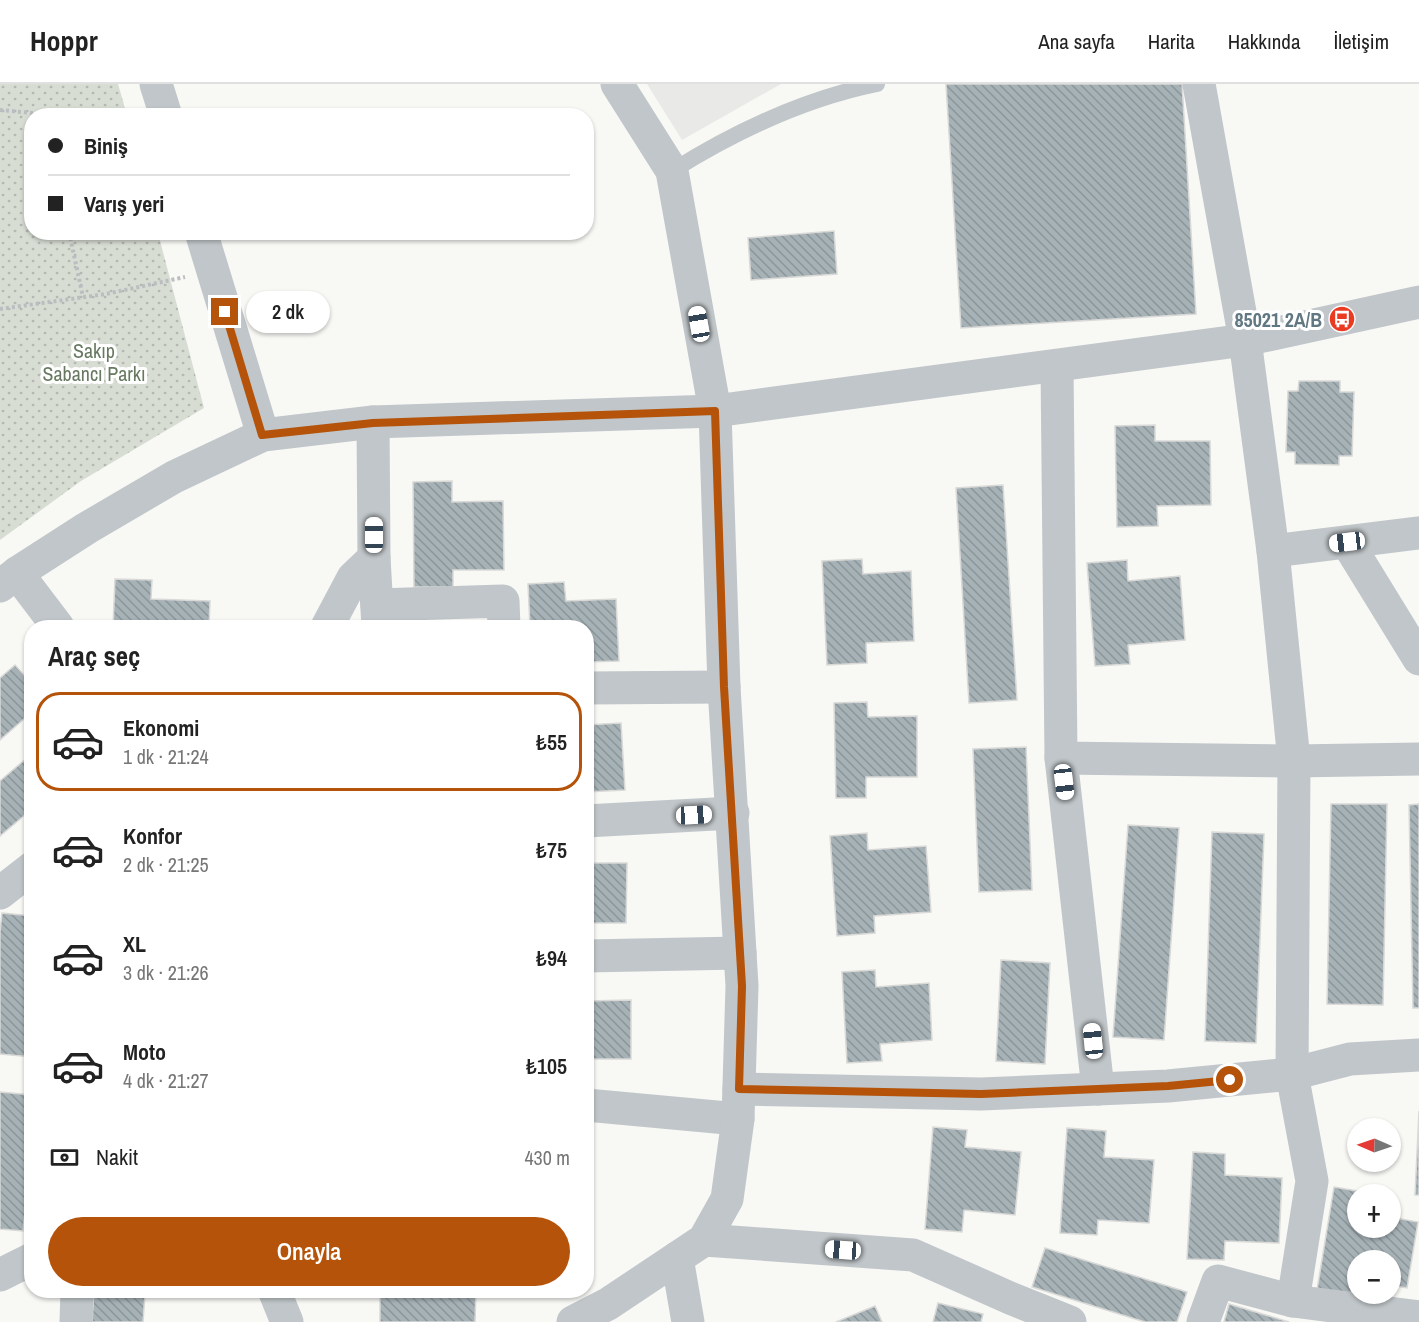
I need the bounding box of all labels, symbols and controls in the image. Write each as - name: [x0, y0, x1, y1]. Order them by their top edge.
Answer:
- text: Hoppr: [30, 22, 98, 60]
- text: Ana sayfa: [1038, 27, 1115, 56]
- text: Harita: [1148, 27, 1195, 56]
- text: Hakkında: [1228, 27, 1300, 56]
- text: İletişim: [1333, 27, 1389, 56]
- text: Biniş: [84, 131, 128, 161]
- text: Varış yeri: [84, 189, 164, 219]
- callout: 2 dk: [246, 291, 330, 333]
- route end: [211, 298, 238, 325]
- text: 2 dk: [272, 298, 304, 325]
- bus stop icon: 85021 2A/B: [1327, 304, 1357, 334]
- car: [687, 305, 711, 343]
- place label: 85021 2A/B: [1234, 306, 1322, 333]
- park label: Sakıp Sabancı Parkı: [42, 337, 146, 387]
- car: [365, 517, 383, 553]
- car: [1328, 531, 1366, 553]
- text: Araç seç: [48, 638, 140, 674]
- text: Ekonomi: [123, 713, 199, 743]
- icon: car: [51, 715, 105, 769]
- text: ₺55: [536, 727, 567, 757]
- text: 1 dk · 21:24: [123, 743, 209, 770]
- car: [1053, 763, 1075, 801]
- car: [676, 805, 712, 825]
- text: Konfor: [123, 821, 182, 851]
- icon: car: [51, 823, 105, 877]
- text: ₺75: [536, 835, 567, 865]
- text: 2 dk · 21:25: [123, 851, 209, 878]
- text: XL: [123, 929, 146, 959]
- icon: car: [51, 931, 105, 985]
- text: ₺94: [536, 943, 567, 973]
- text: 3 dk · 21:26: [123, 959, 209, 986]
- car: [1082, 1022, 1104, 1060]
- text: Moto: [123, 1037, 166, 1067]
- icon: car: [51, 1039, 105, 1093]
- text: ₺105: [526, 1051, 567, 1081]
- route start: [1216, 1066, 1243, 1093]
- text: 4 dk · 21:27: [123, 1067, 209, 1094]
- north arrow: [1347, 1118, 1401, 1172]
- map controls: [1347, 1118, 1401, 1304]
- icon: cash: [48, 1141, 81, 1174]
- text: Nakit: [96, 1142, 138, 1172]
- text: 430 m: [524, 1144, 570, 1171]
- button: +: [1347, 1184, 1401, 1238]
- button: Onayla: [48, 1217, 570, 1286]
- car: [824, 1240, 862, 1260]
- button: −: [1347, 1250, 1401, 1304]

